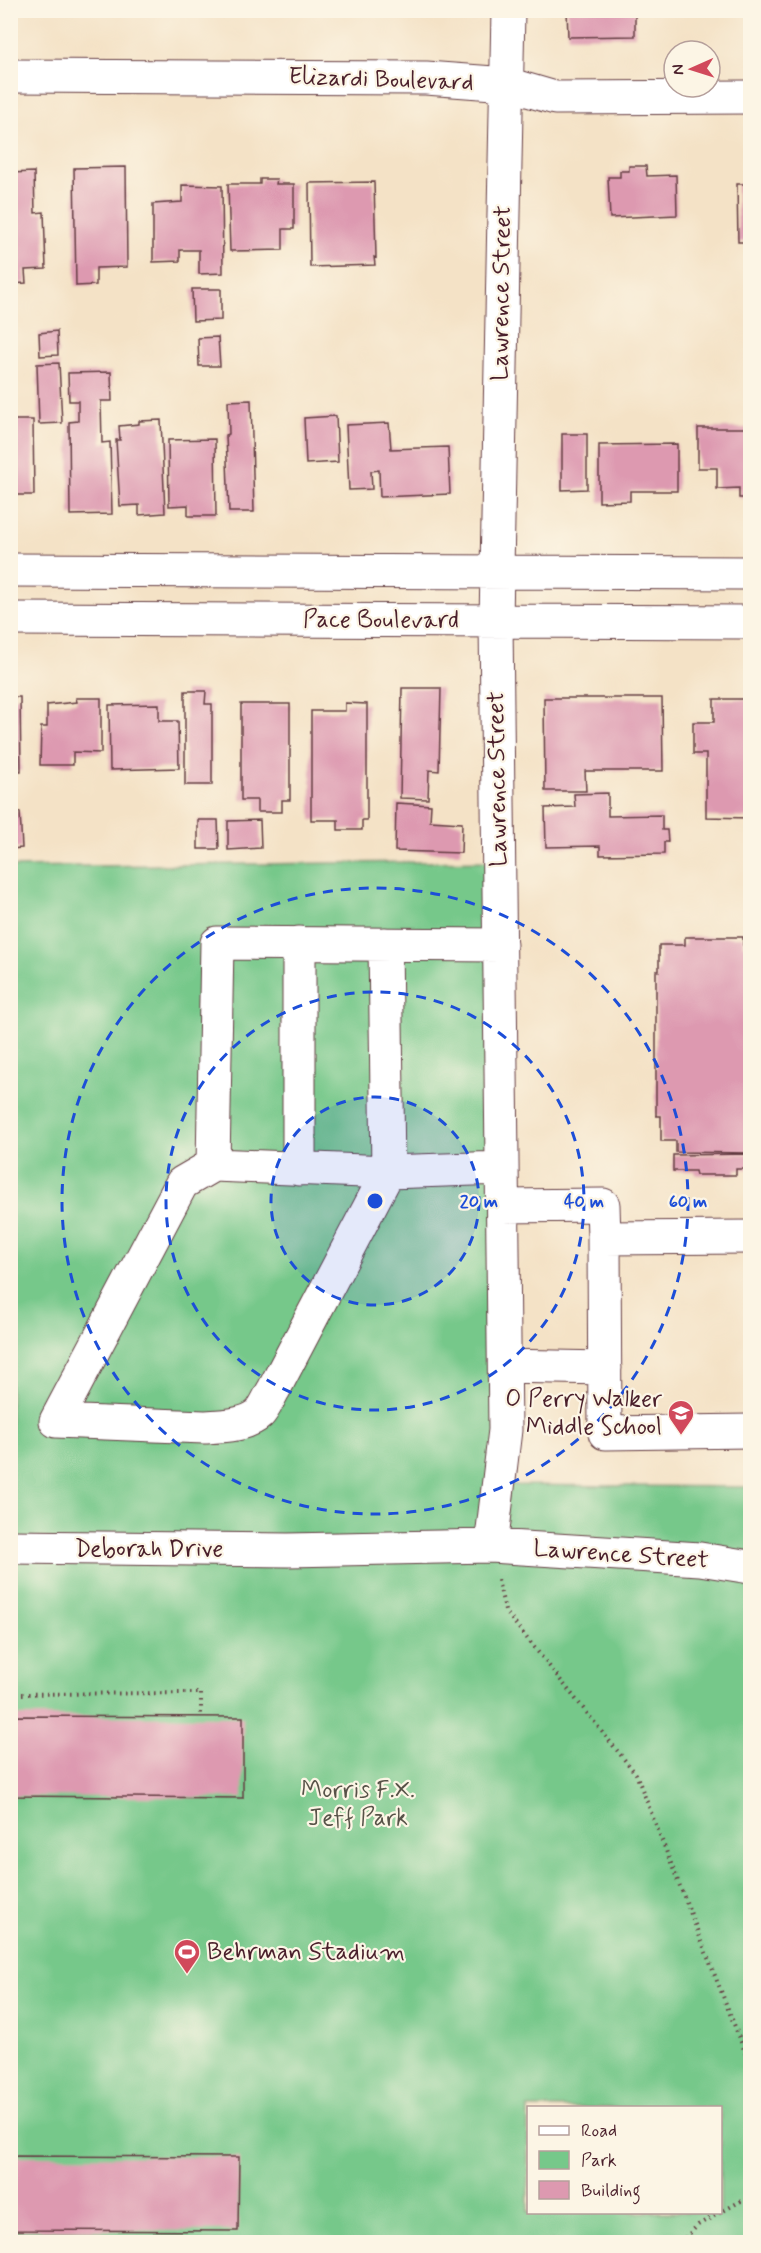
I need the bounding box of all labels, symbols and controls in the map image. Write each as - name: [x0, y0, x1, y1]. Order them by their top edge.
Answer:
- north arrow: [662, 39, 722, 99]
- street label: Elizardi Boulevard: [288, 61, 474, 99]
- text: N: [668, 64, 689, 76]
- street label: Lawrence Street: [485, 205, 519, 381]
- street label: Pace Boulevard: [303, 605, 459, 636]
- street label: Lawrence Street: [481, 691, 515, 867]
- text: 20 m: [460, 1190, 498, 1214]
- text: 40 m: [564, 1190, 604, 1214]
- text: 60 m: [669, 1190, 707, 1214]
- centre of rings: [365, 1191, 385, 1211]
- place label: O Perry Walker Middle School: [505, 1384, 662, 1443]
- school or university icon: O Perry Walker Middle School: [666, 1398, 696, 1436]
- street label: Lawrence Street: [532, 1533, 710, 1577]
- street label: Deborah Drive: [75, 1534, 223, 1565]
- park label: Morris F.X. Jeff Park: [301, 1775, 415, 1834]
- sports icon: Behrman Stadium: [172, 1937, 202, 1975]
- place label: Behrman Stadium: [207, 1937, 405, 1968]
- legend: [527, 2106, 722, 2214]
- text: Road: [581, 2119, 617, 2143]
- text: Park: [581, 2149, 617, 2173]
- text: Building: [581, 2179, 641, 2205]

